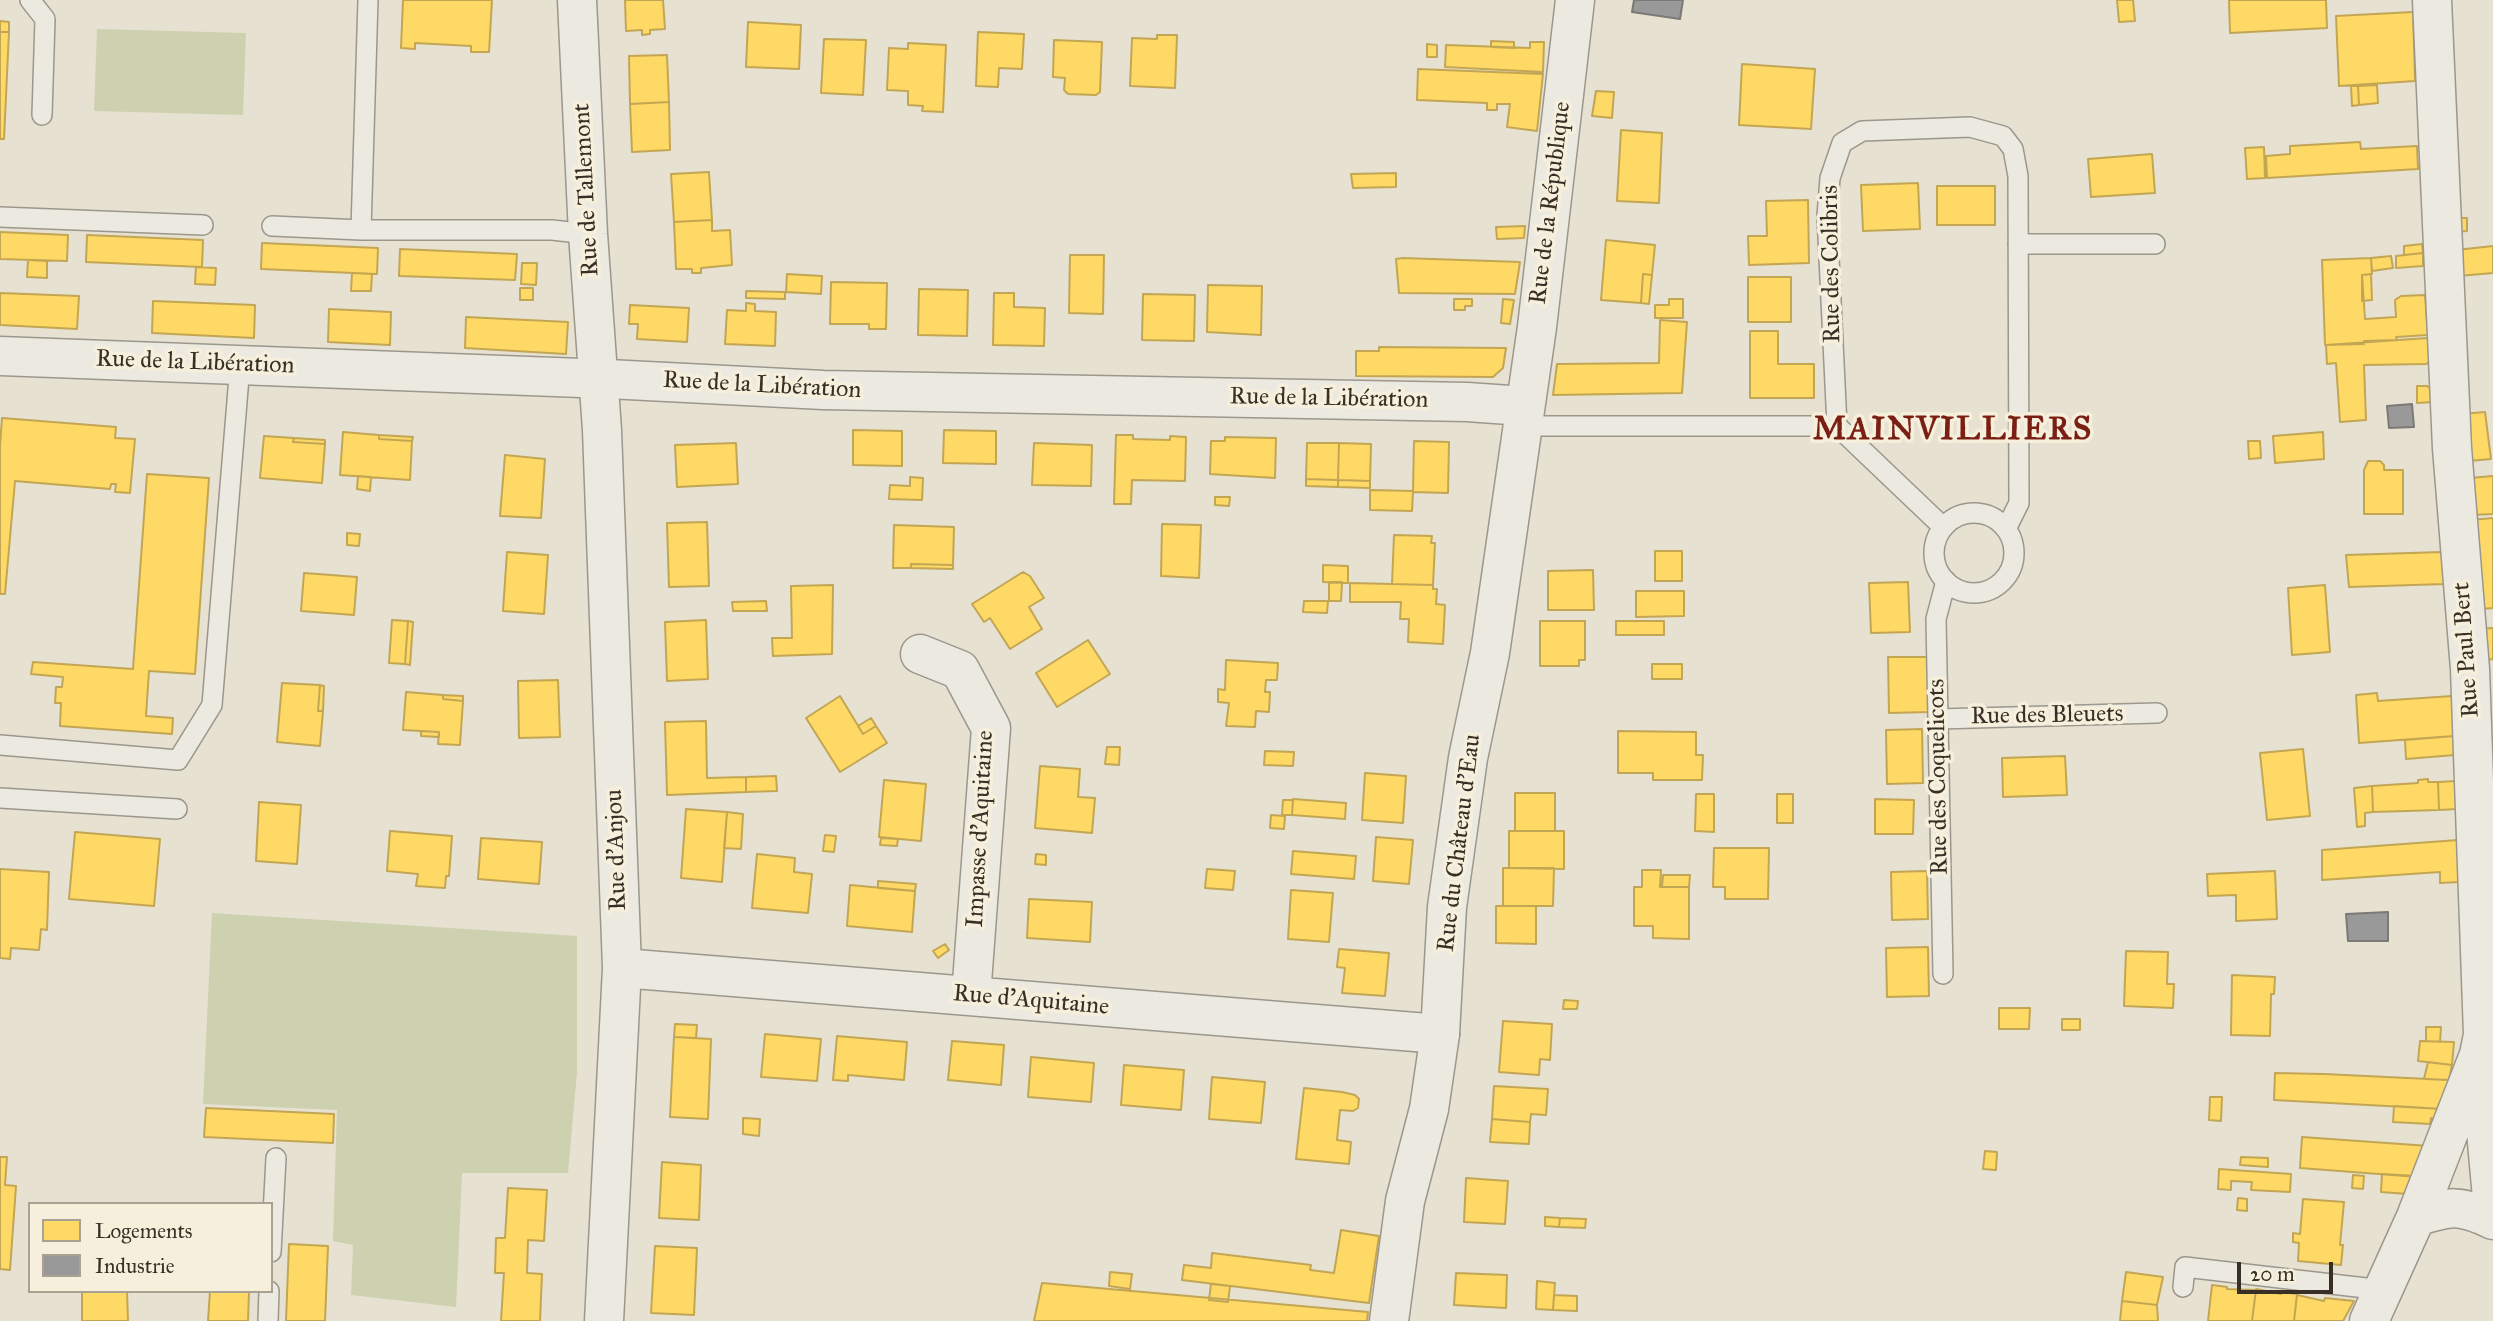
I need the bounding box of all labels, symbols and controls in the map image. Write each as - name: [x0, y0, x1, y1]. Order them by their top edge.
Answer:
- street label: Rue de la République: [1524, 100, 1578, 306]
- street label: Rue de Tallemont: [568, 103, 606, 277]
- street label: Rue des Colibris: [1816, 185, 1848, 343]
- street label: Rue de la Libération: [95, 345, 295, 381]
- street label: Rue de la Libération: [662, 366, 862, 406]
- street label: Rue de la Libération: [1229, 383, 1429, 415]
- district label: MAINVILLIERS: [1814, 412, 2092, 450]
- street label: Rue Paul Bert: [2448, 581, 2486, 719]
- street label: Rue des Coquelicots: [1923, 679, 1955, 875]
- street label: Rue des Bleuets: [1970, 700, 2124, 732]
- street label: Impasse d'Aquitaine: [961, 730, 1001, 928]
- street label: Rue du Château d'Eau: [1432, 732, 1488, 954]
- street label: Rue d'Anjou: [600, 789, 634, 911]
- street label: Rue d'Aquitaine: [952, 980, 1110, 1022]
- legend: [28, 1202, 273, 1293]
- text: Logements: [95, 1218, 192, 1244]
- scale bar: [2241, 1248, 2337, 1292]
- text: Industrie: [95, 1253, 175, 1279]
- text: 20 m: [2250, 1261, 2295, 1287]

